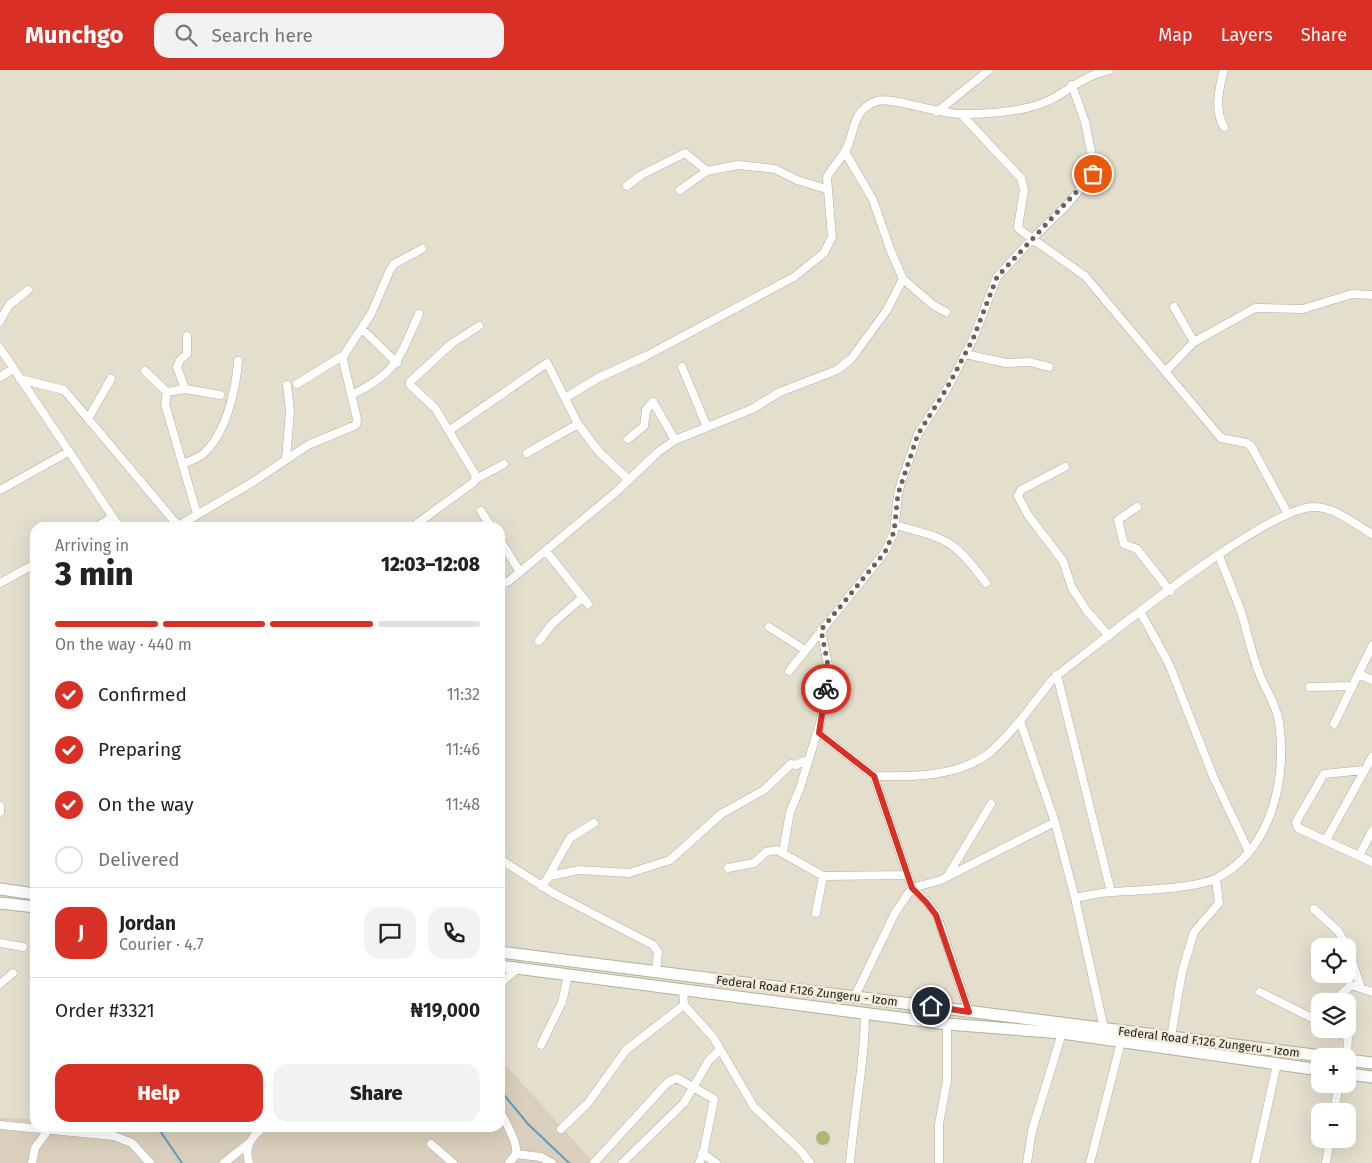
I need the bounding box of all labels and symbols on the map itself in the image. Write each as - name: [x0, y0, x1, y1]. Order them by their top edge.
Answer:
- pin: [1072, 153, 1114, 195]
- courier: [801, 664, 851, 714]
- street label: Federal Road F.126 Zungeru - Izom: [715, 973, 899, 1009]
- pin: [910, 985, 952, 1027]
- street label: Federal Road F.126 Zungeru - Izom: [1117, 1024, 1301, 1060]

